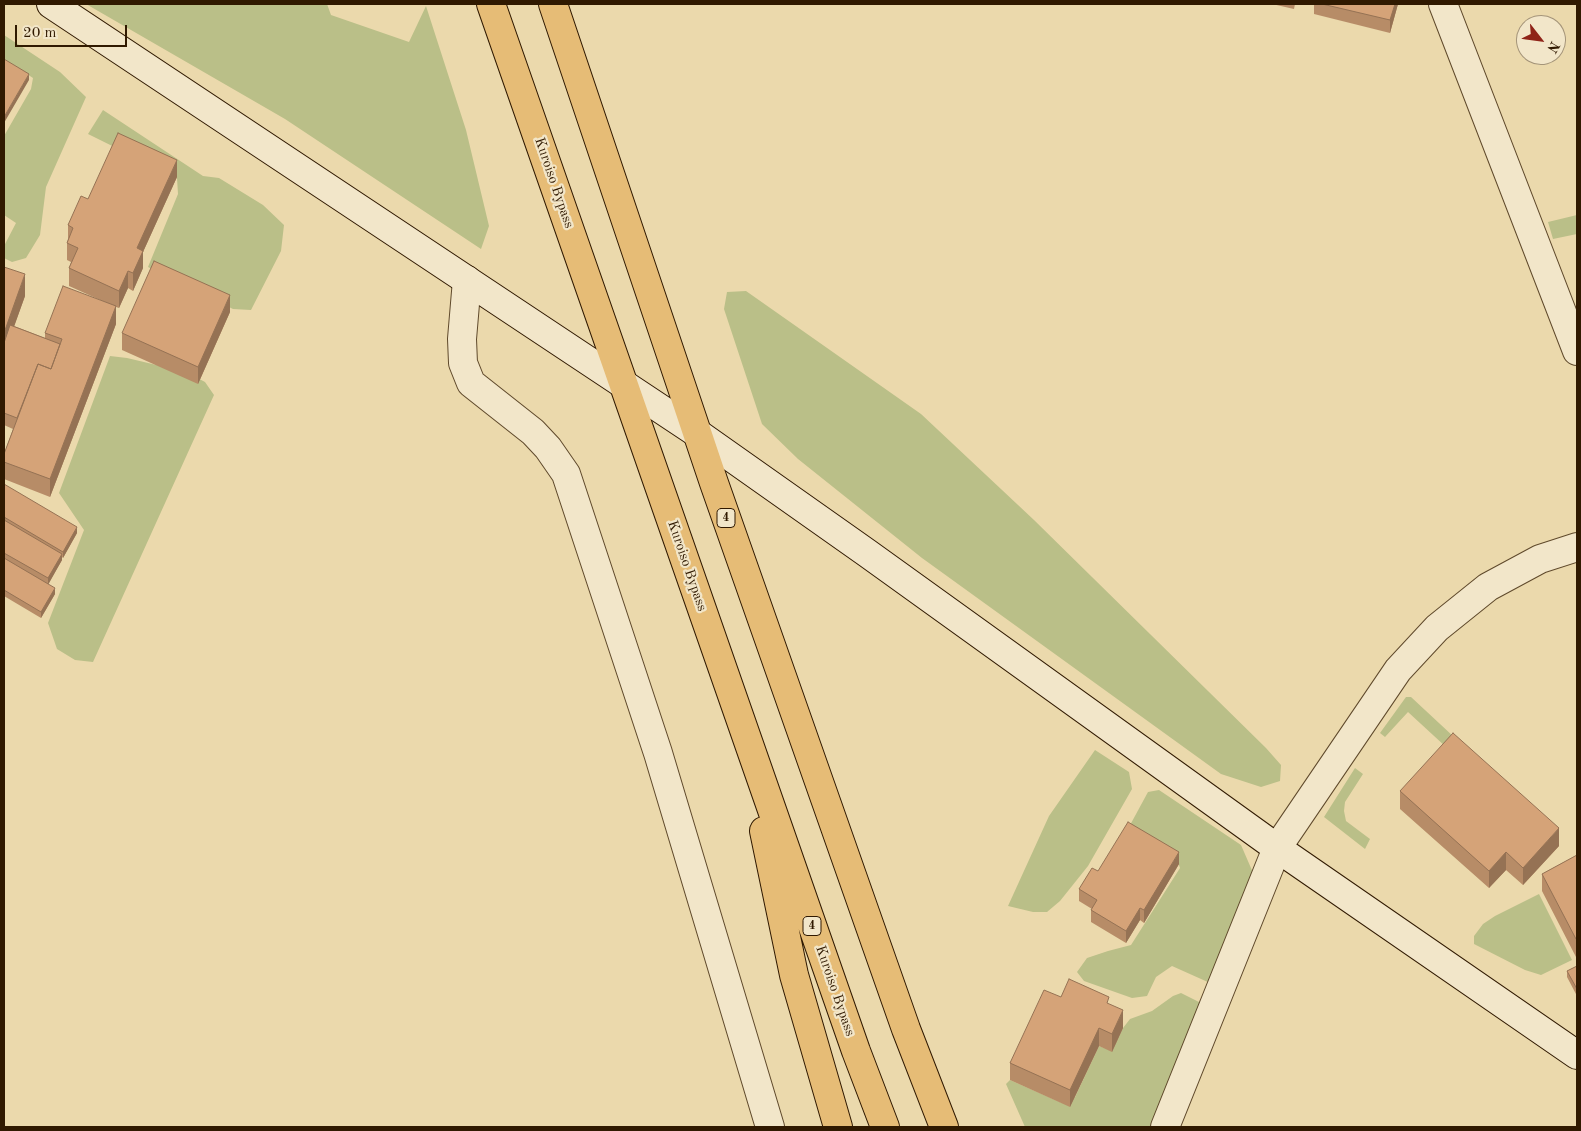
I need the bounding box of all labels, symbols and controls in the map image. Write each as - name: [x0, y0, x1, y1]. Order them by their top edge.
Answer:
- scale bar: [18, 15, 130, 47]
- north arrow: [1516, 15, 1566, 65]
- text: 20 m: [23, 26, 57, 41]
- text: N: [1544, 39, 1562, 55]
- street label: Kuroiso Bypass: [531, 135, 577, 231]
- road number: 4: [717, 508, 735, 528]
- street label: Kuroiso Bypass: [664, 518, 710, 614]
- road number: 4: [803, 916, 821, 936]
- street label: Kuroiso Bypass: [812, 943, 858, 1039]

